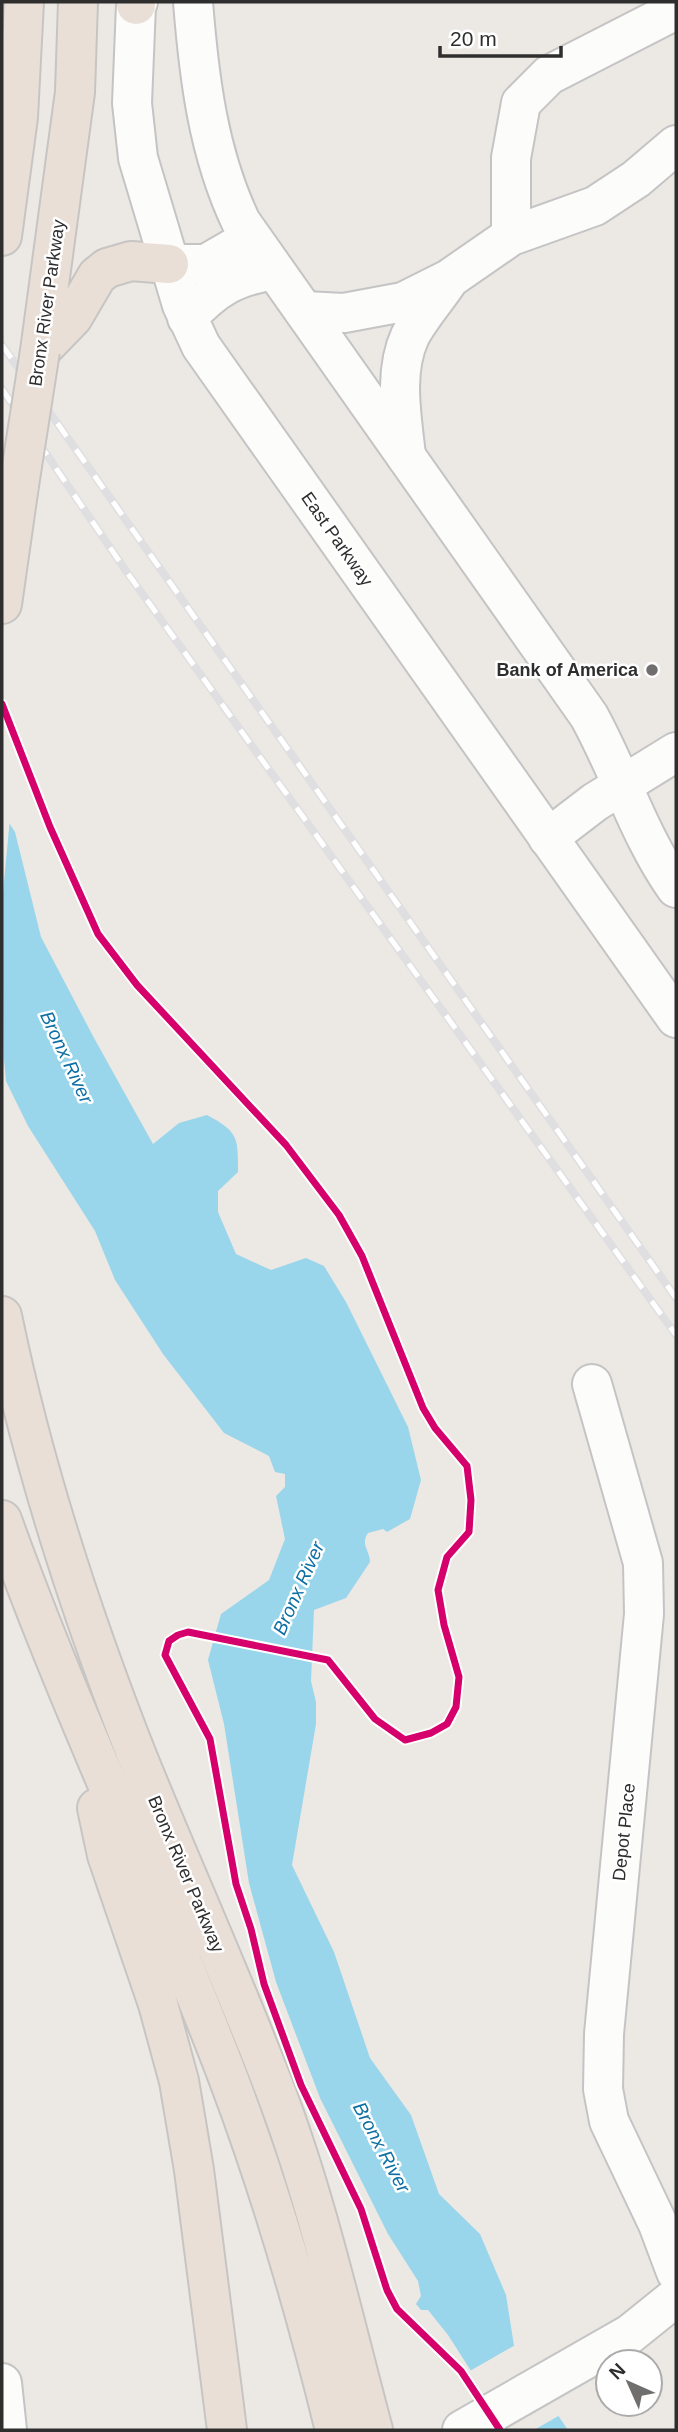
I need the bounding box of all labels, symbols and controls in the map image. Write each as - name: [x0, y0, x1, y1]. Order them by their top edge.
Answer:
- scale bar: [440, 14, 561, 58]
- text: 20 m: [450, 27, 497, 50]
- street label: Bronx River Parkway: [25, 218, 69, 388]
- street label: East Parkway: [297, 488, 377, 590]
- place label: Bank of America: [497, 660, 639, 680]
- marker: Bank of America: [644, 662, 660, 678]
- water label: Bronx River: [36, 1008, 97, 1107]
- water label: Bronx River: [269, 1538, 329, 1638]
- street label: Depot Place: [609, 1782, 639, 1882]
- street label: Bronx River Parkway: [144, 1793, 228, 1955]
- water label: Bronx River: [349, 2098, 414, 2197]
- north arrow: [594, 2348, 664, 2418]
- text: N: [605, 2359, 630, 2384]

